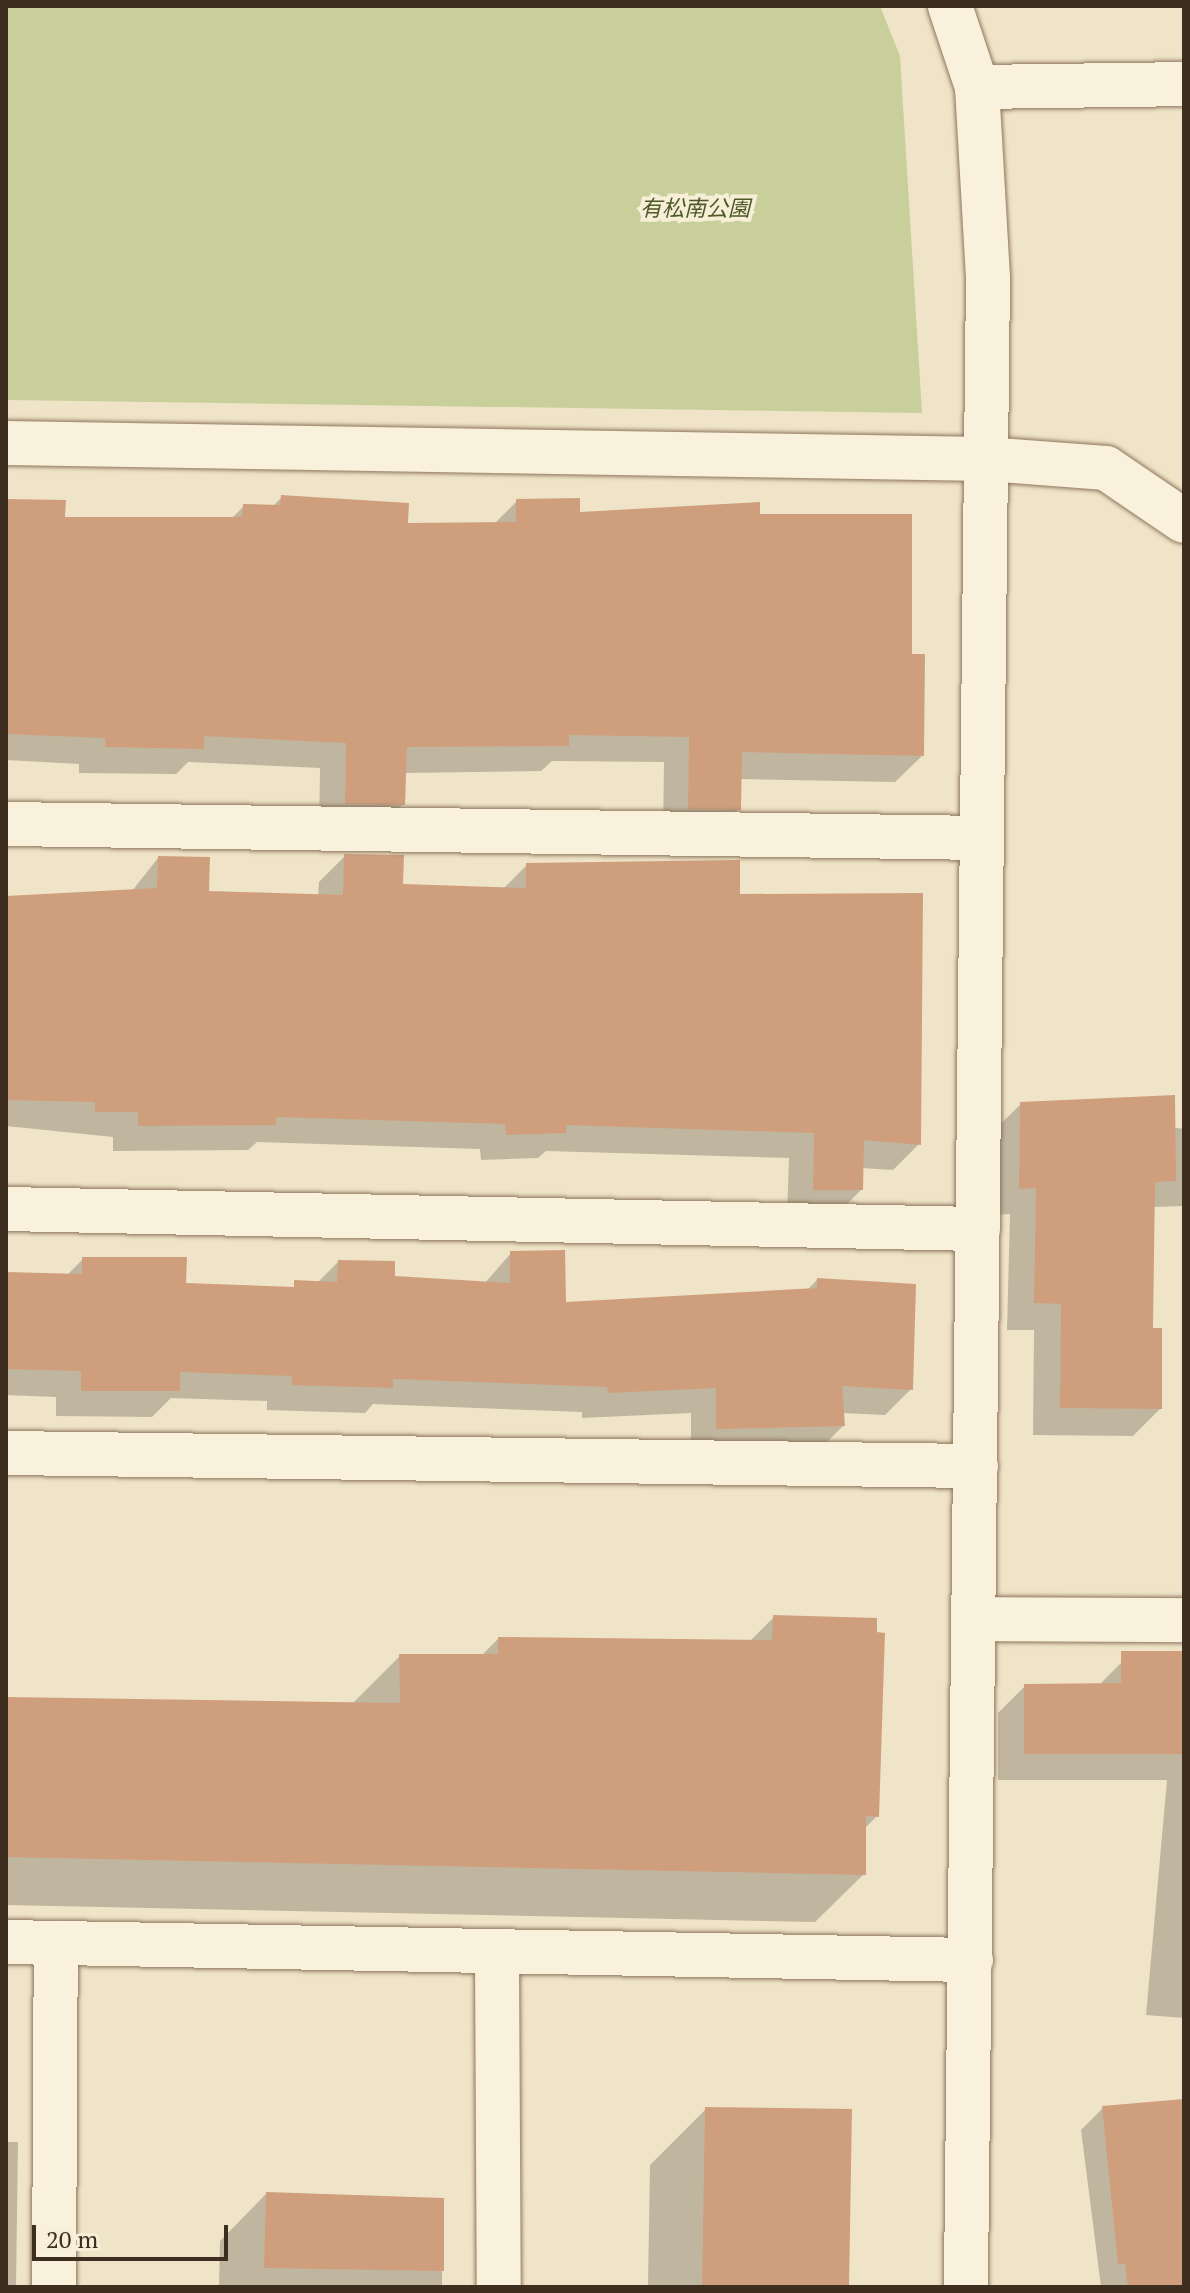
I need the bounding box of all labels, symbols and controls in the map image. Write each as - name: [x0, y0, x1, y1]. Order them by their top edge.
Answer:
- park label: 有松南公園: [640, 195, 750, 221]
- scale bar: [36, 2209, 232, 2259]
- text: 20 m: [46, 2223, 98, 2255]

